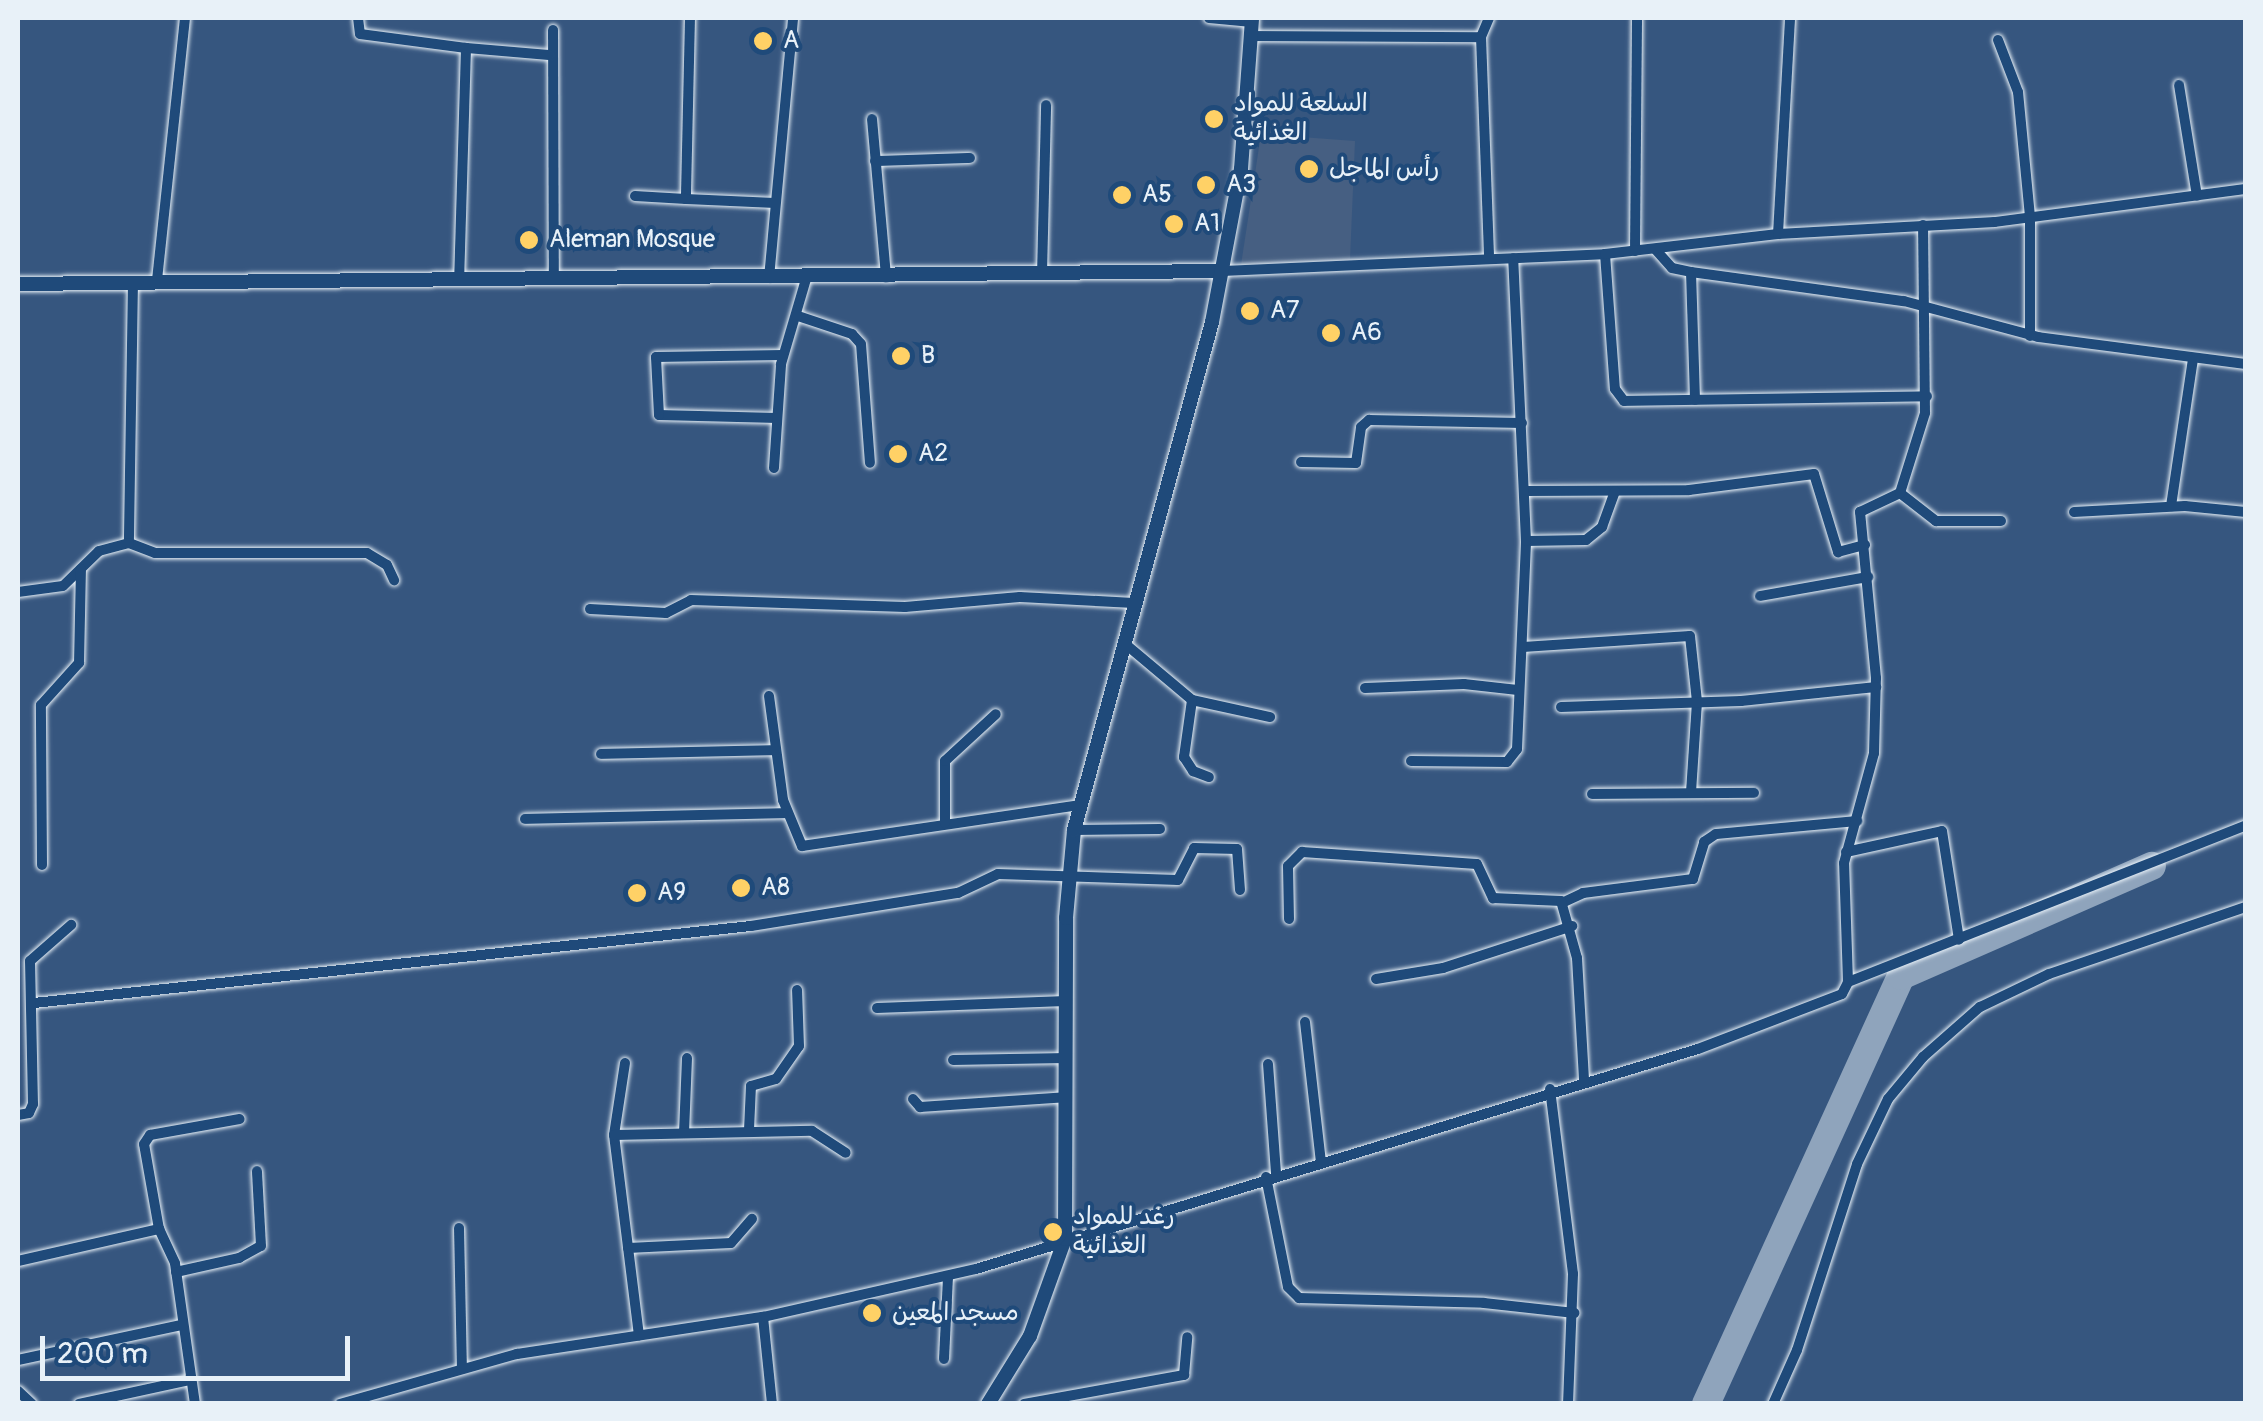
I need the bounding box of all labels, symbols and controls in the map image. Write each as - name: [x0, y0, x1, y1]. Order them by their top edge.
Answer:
- place label: A: [783, 26, 799, 56]
- marker: A: [752, 30, 774, 52]
- place label: السلعة للمواد الغذائية: [1234, 90, 1368, 149]
- marker: السلعة للمواد الغذائية: [1203, 108, 1225, 130]
- place label: رأس الماجل: [1329, 154, 1440, 184]
- marker: رأس الماجل: [1298, 158, 1320, 180]
- place label: A3: [1226, 170, 1256, 200]
- marker: A3: [1195, 174, 1217, 196]
- place label: A5: [1142, 180, 1172, 210]
- marker: A5: [1111, 184, 1133, 206]
- place label: A1: [1194, 209, 1220, 239]
- marker: A1: [1163, 213, 1185, 235]
- place label: Aleman Mosque: [549, 225, 715, 255]
- marker: Aleman Mosque: [518, 229, 540, 251]
- place label: A7: [1270, 296, 1299, 326]
- marker: A7: [1239, 300, 1261, 322]
- place label: A6: [1351, 318, 1382, 348]
- marker: A6: [1320, 322, 1342, 344]
- place label: B: [921, 341, 935, 371]
- marker: B: [890, 345, 912, 367]
- place label: A2: [918, 439, 948, 469]
- marker: A2: [887, 443, 909, 465]
- place label: A8: [761, 873, 790, 903]
- marker: A8: [730, 877, 752, 899]
- place label: A9: [657, 878, 686, 908]
- marker: A9: [626, 882, 648, 904]
- place label: رغد للمواد الغذائية: [1073, 1203, 1175, 1262]
- marker: رغد للمواد الغذائية: [1042, 1221, 1064, 1243]
- place label: مسجد المعين: [892, 1298, 1019, 1328]
- marker: مسجد المعين: [861, 1302, 883, 1324]
- scale bar: [45, 1316, 355, 1378]
- text: 200 m: [57, 1335, 148, 1372]

